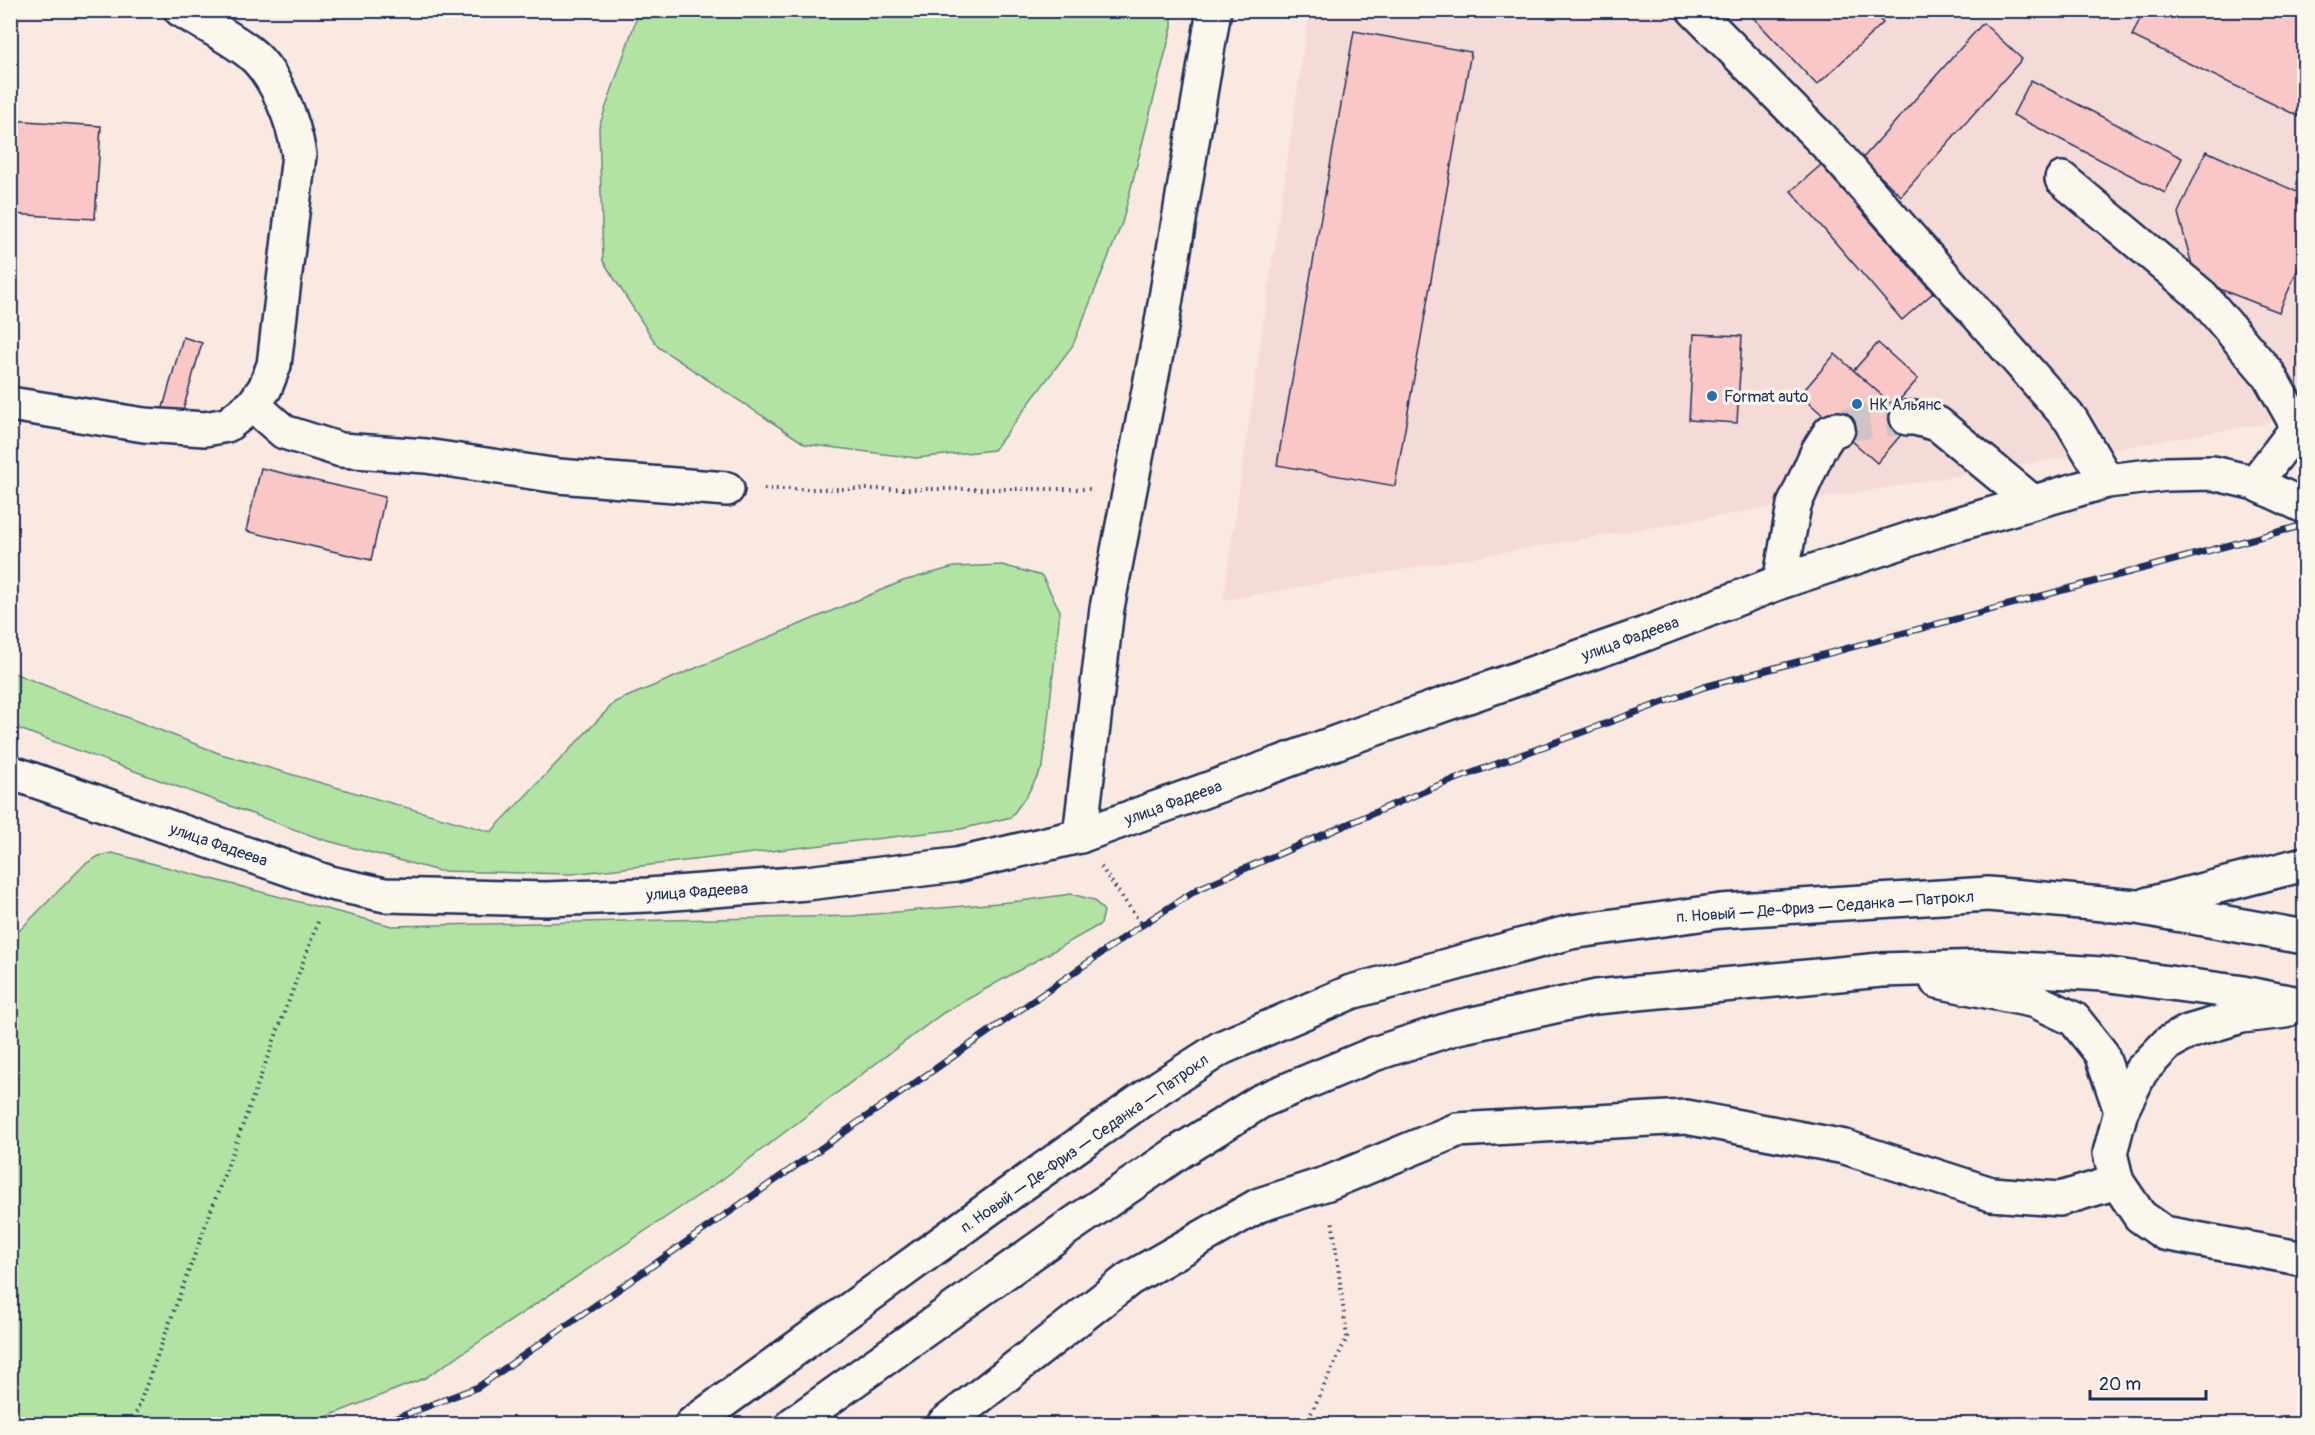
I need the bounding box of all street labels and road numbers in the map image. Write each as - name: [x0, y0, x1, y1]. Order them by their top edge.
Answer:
- street label: улица Фадеева: [1578, 612, 1682, 666]
- street label: улица Фадеева: [1121, 776, 1225, 830]
- street label: улица Фадеева: [166, 819, 270, 871]
- street label: улица Фадеева: [644, 878, 749, 906]
- street label: п. Новый — Де-Фриз — Седанка — Патрокл: [1675, 887, 1975, 927]
- street label: п. Новый — Де-Фриз — Седанка — Патрокл: [957, 1050, 1213, 1238]

